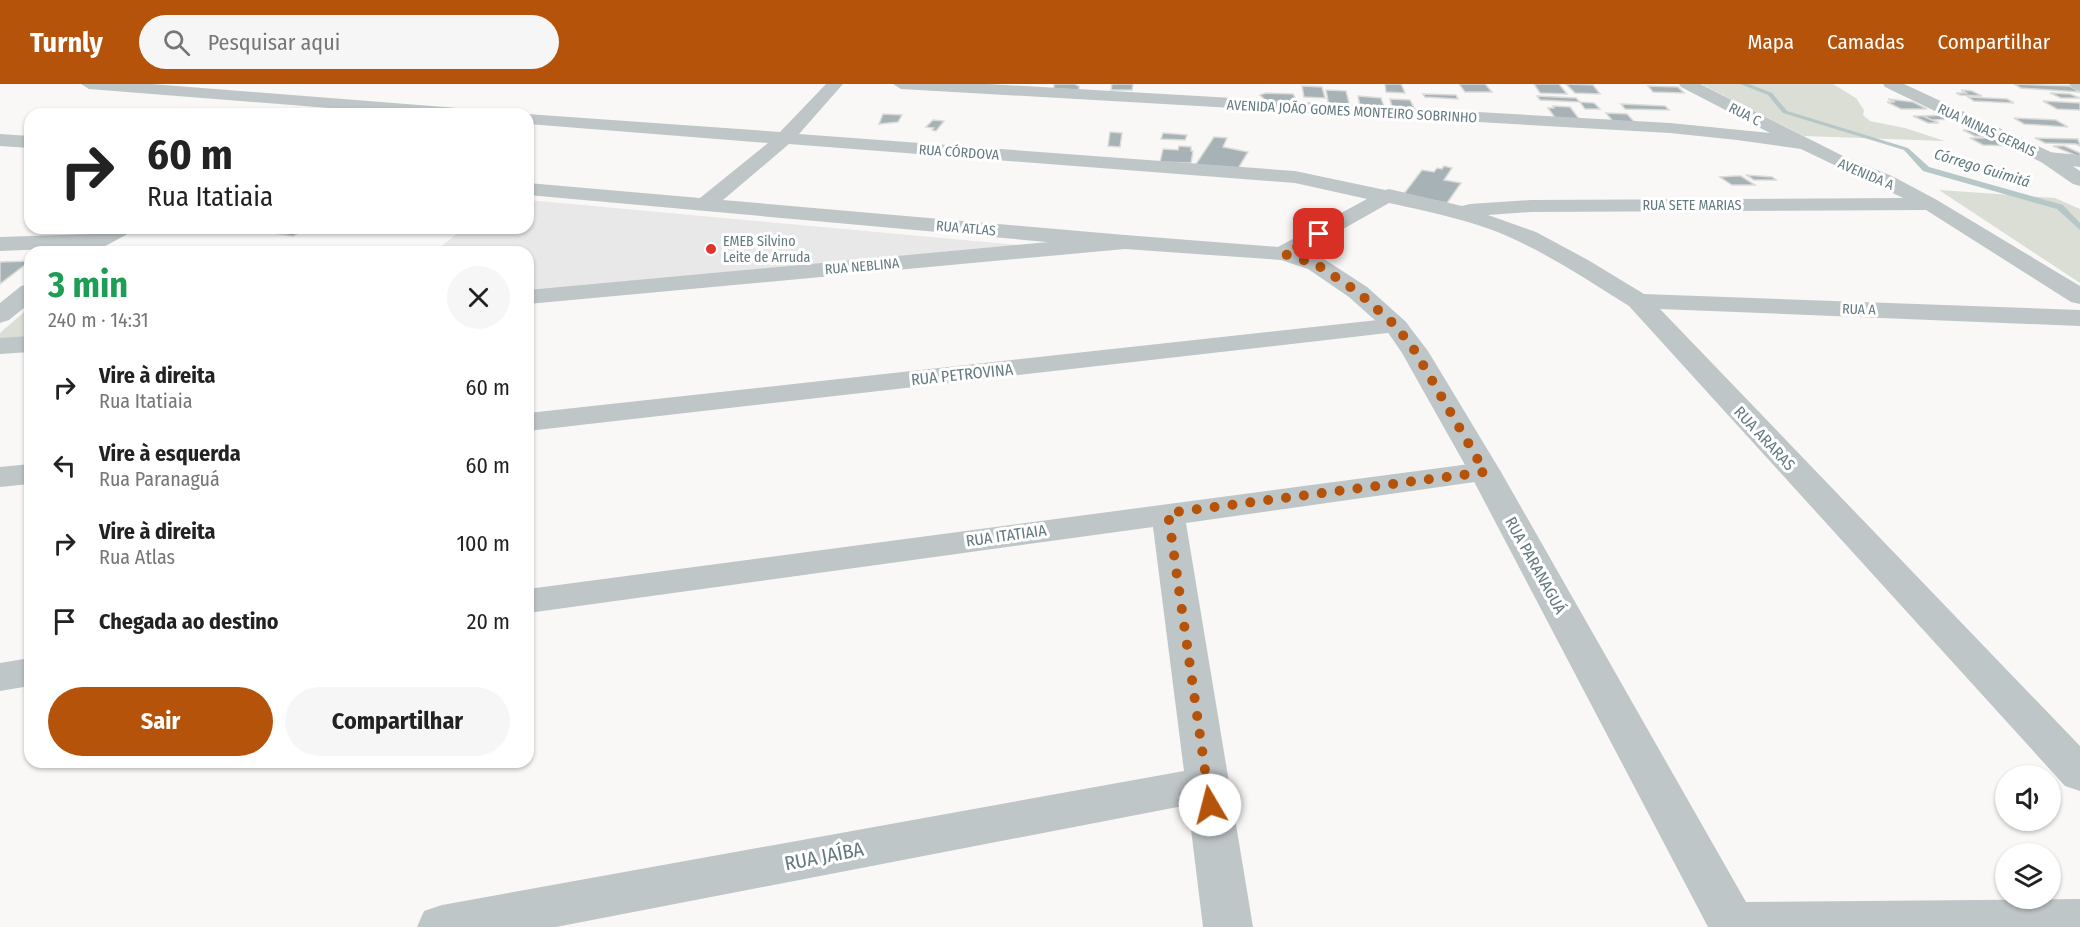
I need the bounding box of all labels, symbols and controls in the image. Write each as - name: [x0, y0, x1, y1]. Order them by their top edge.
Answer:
- search box: [139, 15, 559, 69]
- text: Turnly: [30, 26, 103, 59]
- icon: search: [160, 26, 193, 59]
- text: Pesquisar aqui: [208, 29, 340, 56]
- text: Mapa: [1748, 29, 1794, 55]
- text: Camadas: [1827, 29, 1905, 55]
- text: Compartilhar: [1938, 29, 2050, 55]
- street label: AVENIDA JOÃO GOMES MONTEIRO SOBRINHO: [1226, 96, 1478, 127]
- street label: RUA C: [1726, 99, 1764, 130]
- street label: RUA MINAS GERAIS: [1935, 100, 2039, 161]
- text: 60 m: [147, 130, 233, 180]
- icon: right: [48, 132, 126, 210]
- street label: RUA CÓRDOVA: [918, 140, 1001, 164]
- water label: Córrego Guimitá: [1932, 145, 2032, 191]
- street label: AVENIDA A: [1835, 155, 1897, 194]
- text: Rua Itatiaia: [147, 181, 273, 213]
- street label: RUA SETE MARIAS: [1642, 197, 1742, 214]
- pin: [1293, 208, 1344, 259]
- street label: RUA ATLAS: [935, 217, 997, 240]
- icon: arrive: [1302, 217, 1335, 250]
- place label: EMEB Silvino Leite de Arruda: [723, 233, 811, 266]
- marker: EMEB Silvino Leite de Arruda: [704, 242, 718, 256]
- street label: RUA NEBLINA: [824, 255, 901, 278]
- text: 3 min: [48, 263, 128, 307]
- button: close: [447, 266, 510, 329]
- street label: RUA A: [1842, 300, 1877, 319]
- text: 240 m · 14:31: [48, 308, 148, 332]
- street label: RUA PETROVINA: [910, 360, 1015, 389]
- text: Vire à direita: [99, 362, 215, 389]
- icon: right: [48, 371, 81, 404]
- text: 60 m: [466, 374, 510, 401]
- text: Rua Itatiaia: [99, 389, 193, 413]
- street label: RUA ARARAS: [1730, 402, 1799, 474]
- text: Vire à esquerda: [99, 440, 241, 467]
- icon: left: [48, 449, 81, 482]
- text: 60 m: [466, 452, 510, 479]
- text: Rua Paranaguá: [99, 467, 220, 491]
- street label: RUA PARANAGUÁ: [1501, 513, 1570, 617]
- text: Vire à direita: [99, 518, 215, 545]
- street label: RUA ITATIAIA: [965, 520, 1048, 551]
- icon: right: [48, 527, 81, 560]
- text: 100 m: [456, 530, 510, 557]
- text: Rua Atlas: [99, 545, 175, 569]
- icon: arrive: [48, 605, 81, 638]
- text: Chegada ao destino: [99, 608, 279, 635]
- text: 20 m: [467, 608, 510, 635]
- button: Sair: [48, 687, 273, 756]
- button: Compartilhar: [285, 687, 510, 756]
- map controls: [1995, 765, 2061, 909]
- button: sound: [1995, 765, 2061, 831]
- position arrow: [1178, 773, 1242, 837]
- street label: RUA JAÍBA: [782, 836, 866, 875]
- button: layers: [1995, 843, 2061, 909]

